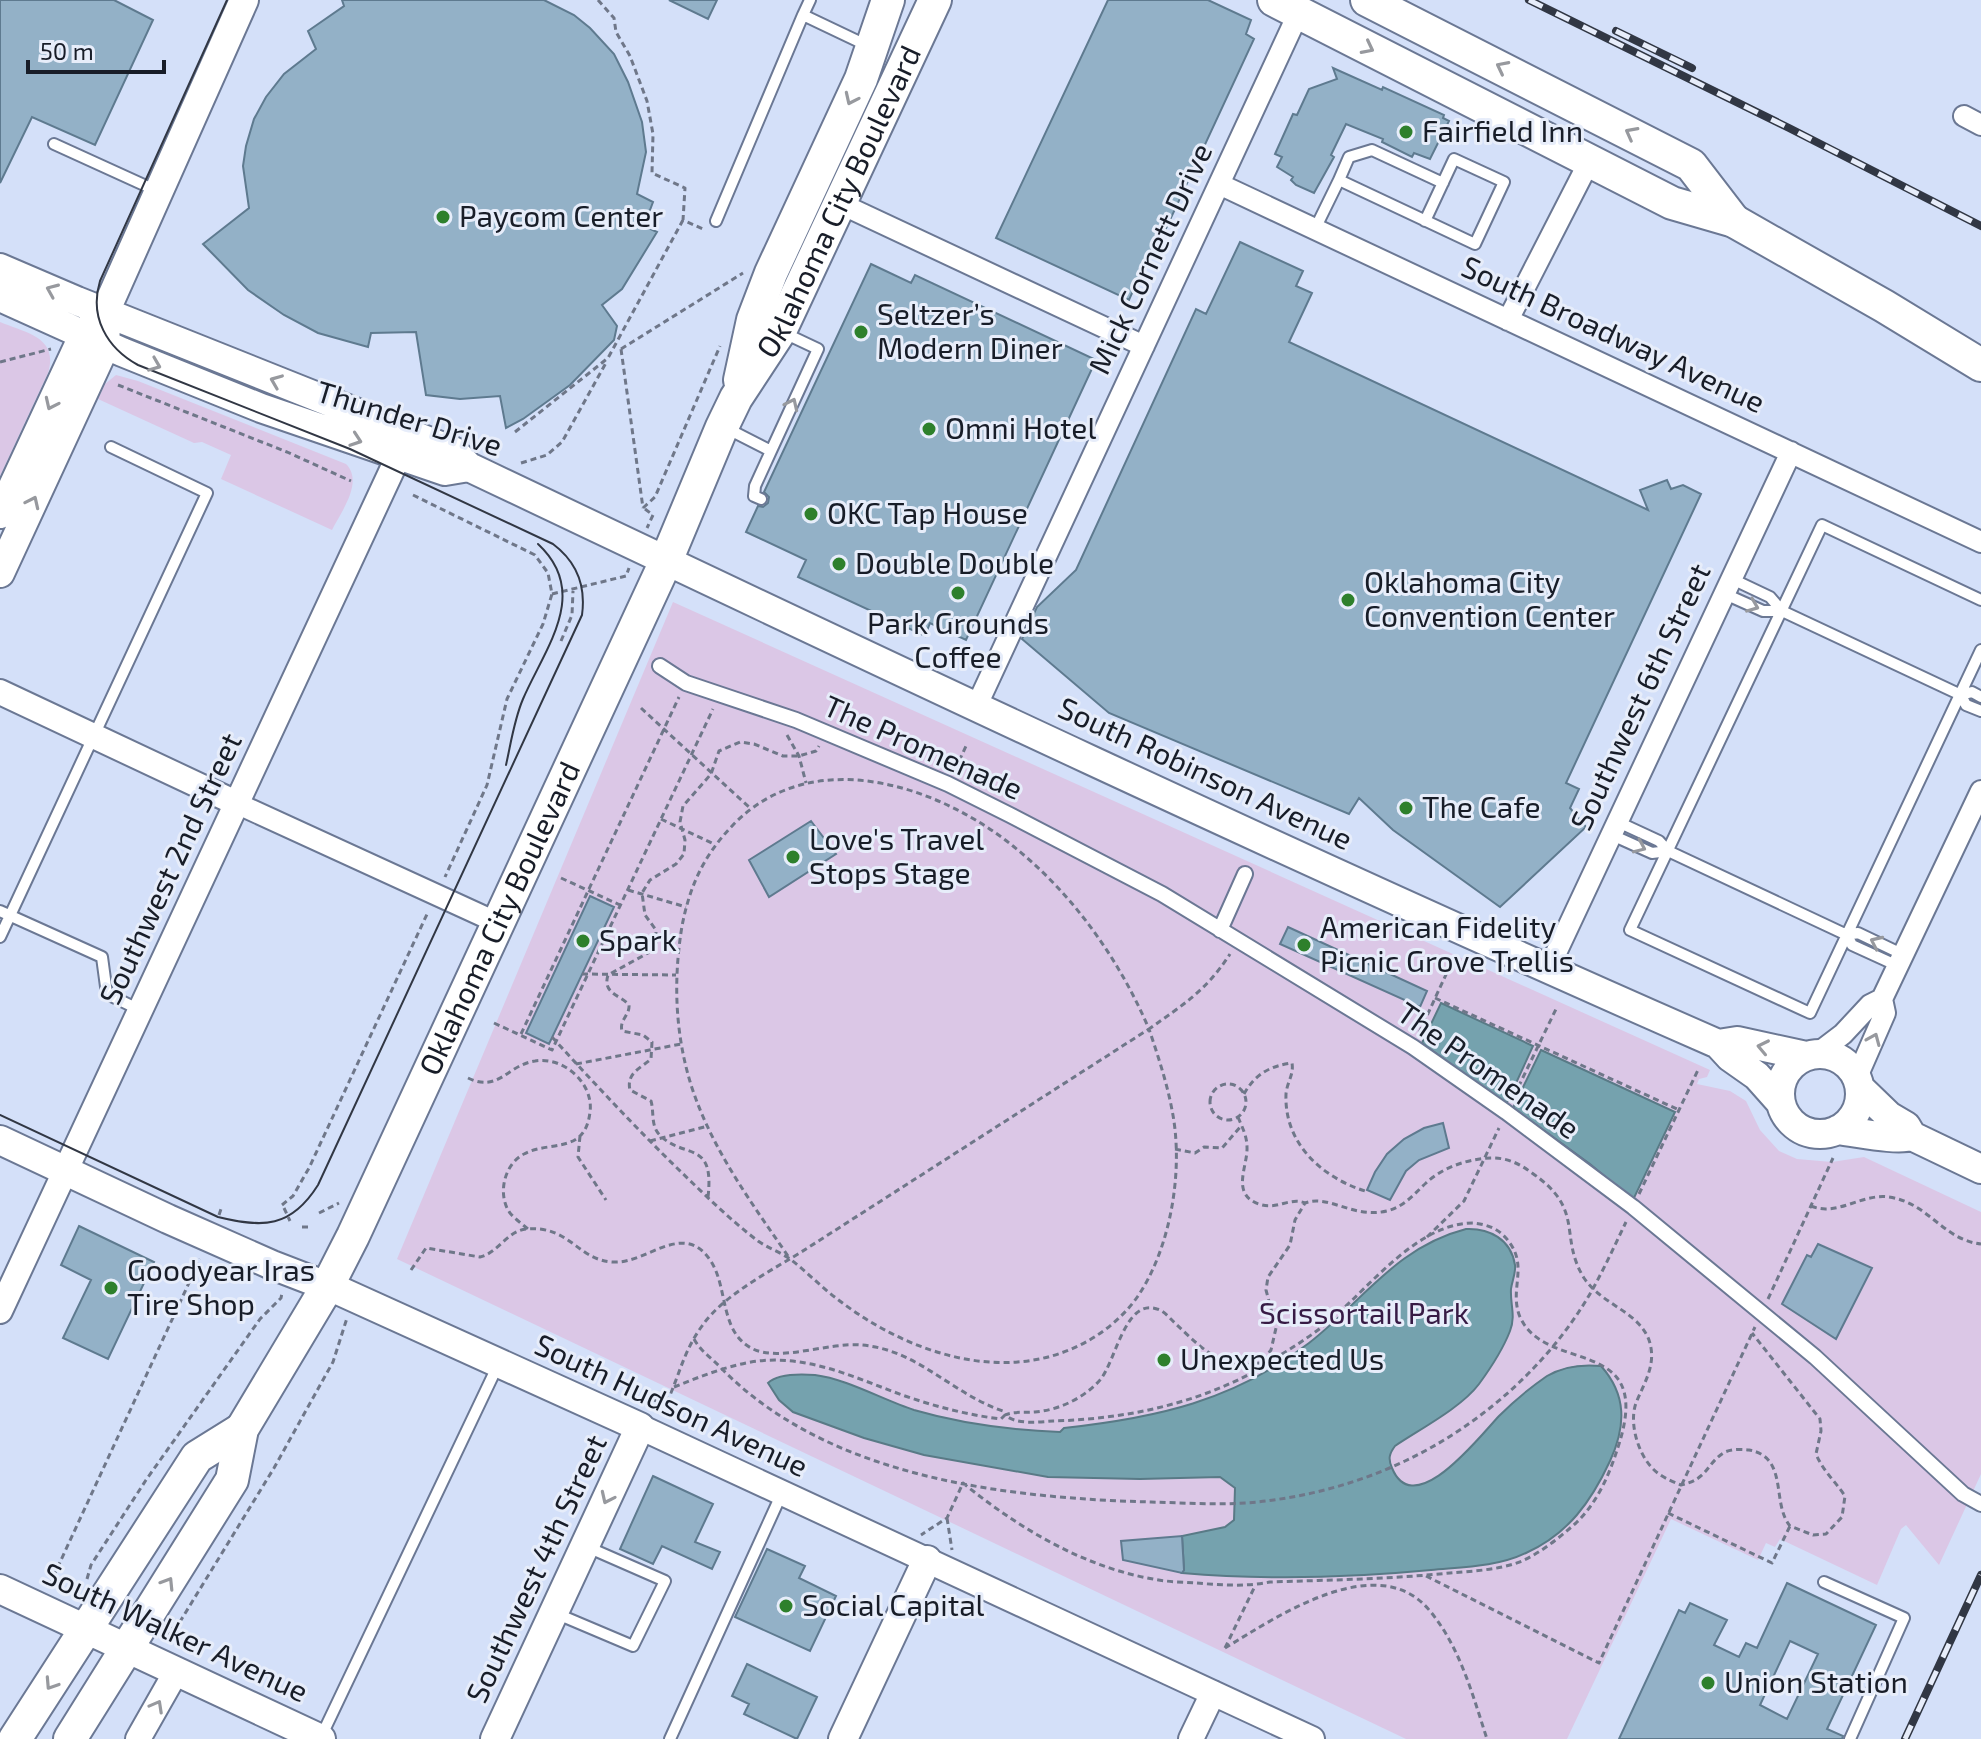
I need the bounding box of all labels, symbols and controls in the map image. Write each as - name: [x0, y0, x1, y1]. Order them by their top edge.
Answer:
- scale bar: [28, 24, 164, 74]
- text: 50 m: [40, 36, 94, 65]
- one-way arrow: [1360, 38, 1375, 53]
- street label: Oklahoma City Boulevard: [748, 39, 927, 364]
- one-way arrow: [1495, 61, 1510, 77]
- one-way arrow: [845, 91, 861, 106]
- place label: Fairfield Inn: [1422, 112, 1583, 148]
- marker: Fairfield Inn: [1397, 123, 1415, 141]
- one-way arrow: [1625, 128, 1639, 143]
- street label: Mick Cornett Drive: [1080, 137, 1218, 379]
- place label: Paycom Center: [459, 197, 663, 233]
- marker: Paycom Center: [434, 208, 452, 226]
- street label: South Broadway Avenue: [1457, 247, 1771, 419]
- one-way arrow: [46, 284, 60, 300]
- place label: Seltzer’s Modern Diner: [877, 295, 1063, 365]
- marker: Seltzer’s Modern Diner: [852, 323, 870, 341]
- one-way arrow: [147, 355, 161, 372]
- street label: Thunder Drive: [313, 372, 507, 462]
- one-way arrow: [270, 374, 284, 391]
- one-way arrow: [45, 396, 61, 411]
- one-way arrow: [783, 398, 799, 413]
- place label: Omni Hotel: [945, 409, 1096, 445]
- marker: Omni Hotel: [920, 420, 938, 438]
- one-way arrow: [349, 431, 363, 447]
- place label: OKC Tap House: [827, 494, 1028, 530]
- one-way arrow: [23, 496, 39, 511]
- marker: OKC Tap House: [802, 505, 820, 523]
- place label: Double Double: [855, 544, 1054, 580]
- marker: Double Double: [830, 555, 848, 573]
- street label: Southwest 6th Street: [1562, 557, 1717, 835]
- place label: Oklahoma City Convention Center: [1364, 563, 1615, 633]
- marker: Park Grounds Coffee: [949, 584, 967, 602]
- marker: Oklahoma City Convention Center: [1339, 591, 1357, 609]
- one-way arrow: [1745, 596, 1759, 613]
- place label: Park Grounds Coffee: [867, 604, 1049, 674]
- street label: The Promenade: [819, 686, 1029, 806]
- street label: South Robinson Avenue: [1053, 688, 1359, 856]
- street label: Southwest 2nd Street: [90, 727, 248, 1010]
- street label: Oklahoma City Boulevard: [410, 755, 586, 1080]
- place label: The Cafe: [1422, 788, 1541, 824]
- marker: The Cafe: [1397, 799, 1415, 817]
- place label: Love's Travel Stops Stage: [809, 820, 984, 890]
- one-way arrow: [1631, 838, 1646, 854]
- marker: Love's Travel Stops Stage: [784, 848, 802, 866]
- place label: American Fidelity Picnic Grove Trellis: [1320, 908, 1574, 978]
- place label: Spark: [599, 921, 677, 957]
- marker: Spark: [574, 932, 592, 950]
- marker: American Fidelity Picnic Grove Trellis: [1295, 936, 1313, 954]
- one-way arrow: [1870, 936, 1884, 952]
- street label: The Promenade: [1391, 993, 1587, 1145]
- one-way arrow: [1864, 1033, 1880, 1047]
- one-way arrow: [1756, 1039, 1769, 1056]
- place label: Goodyear Iras Tire Shop: [127, 1251, 315, 1321]
- marker: Goodyear Iras Tire Shop: [102, 1279, 120, 1297]
- park label: Scissortail Park: [1259, 1294, 1469, 1330]
- street label: South Hudson Avenue: [530, 1325, 814, 1483]
- place label: Unexpected Us: [1180, 1340, 1384, 1376]
- marker: Unexpected Us: [1155, 1351, 1173, 1369]
- street label: Southwest 4th Street: [457, 1429, 613, 1708]
- one-way arrow: [601, 1490, 617, 1504]
- street label: South Walker Avenue: [38, 1554, 314, 1708]
- one-way arrow: [159, 1577, 174, 1592]
- place label: Social Capital: [802, 1586, 985, 1622]
- marker: Social Capital: [777, 1597, 795, 1615]
- place label: Union Station: [1724, 1663, 1908, 1699]
- marker: Union Station: [1699, 1674, 1717, 1692]
- one-way arrow: [45, 1676, 60, 1690]
- one-way arrow: [147, 1700, 163, 1714]

